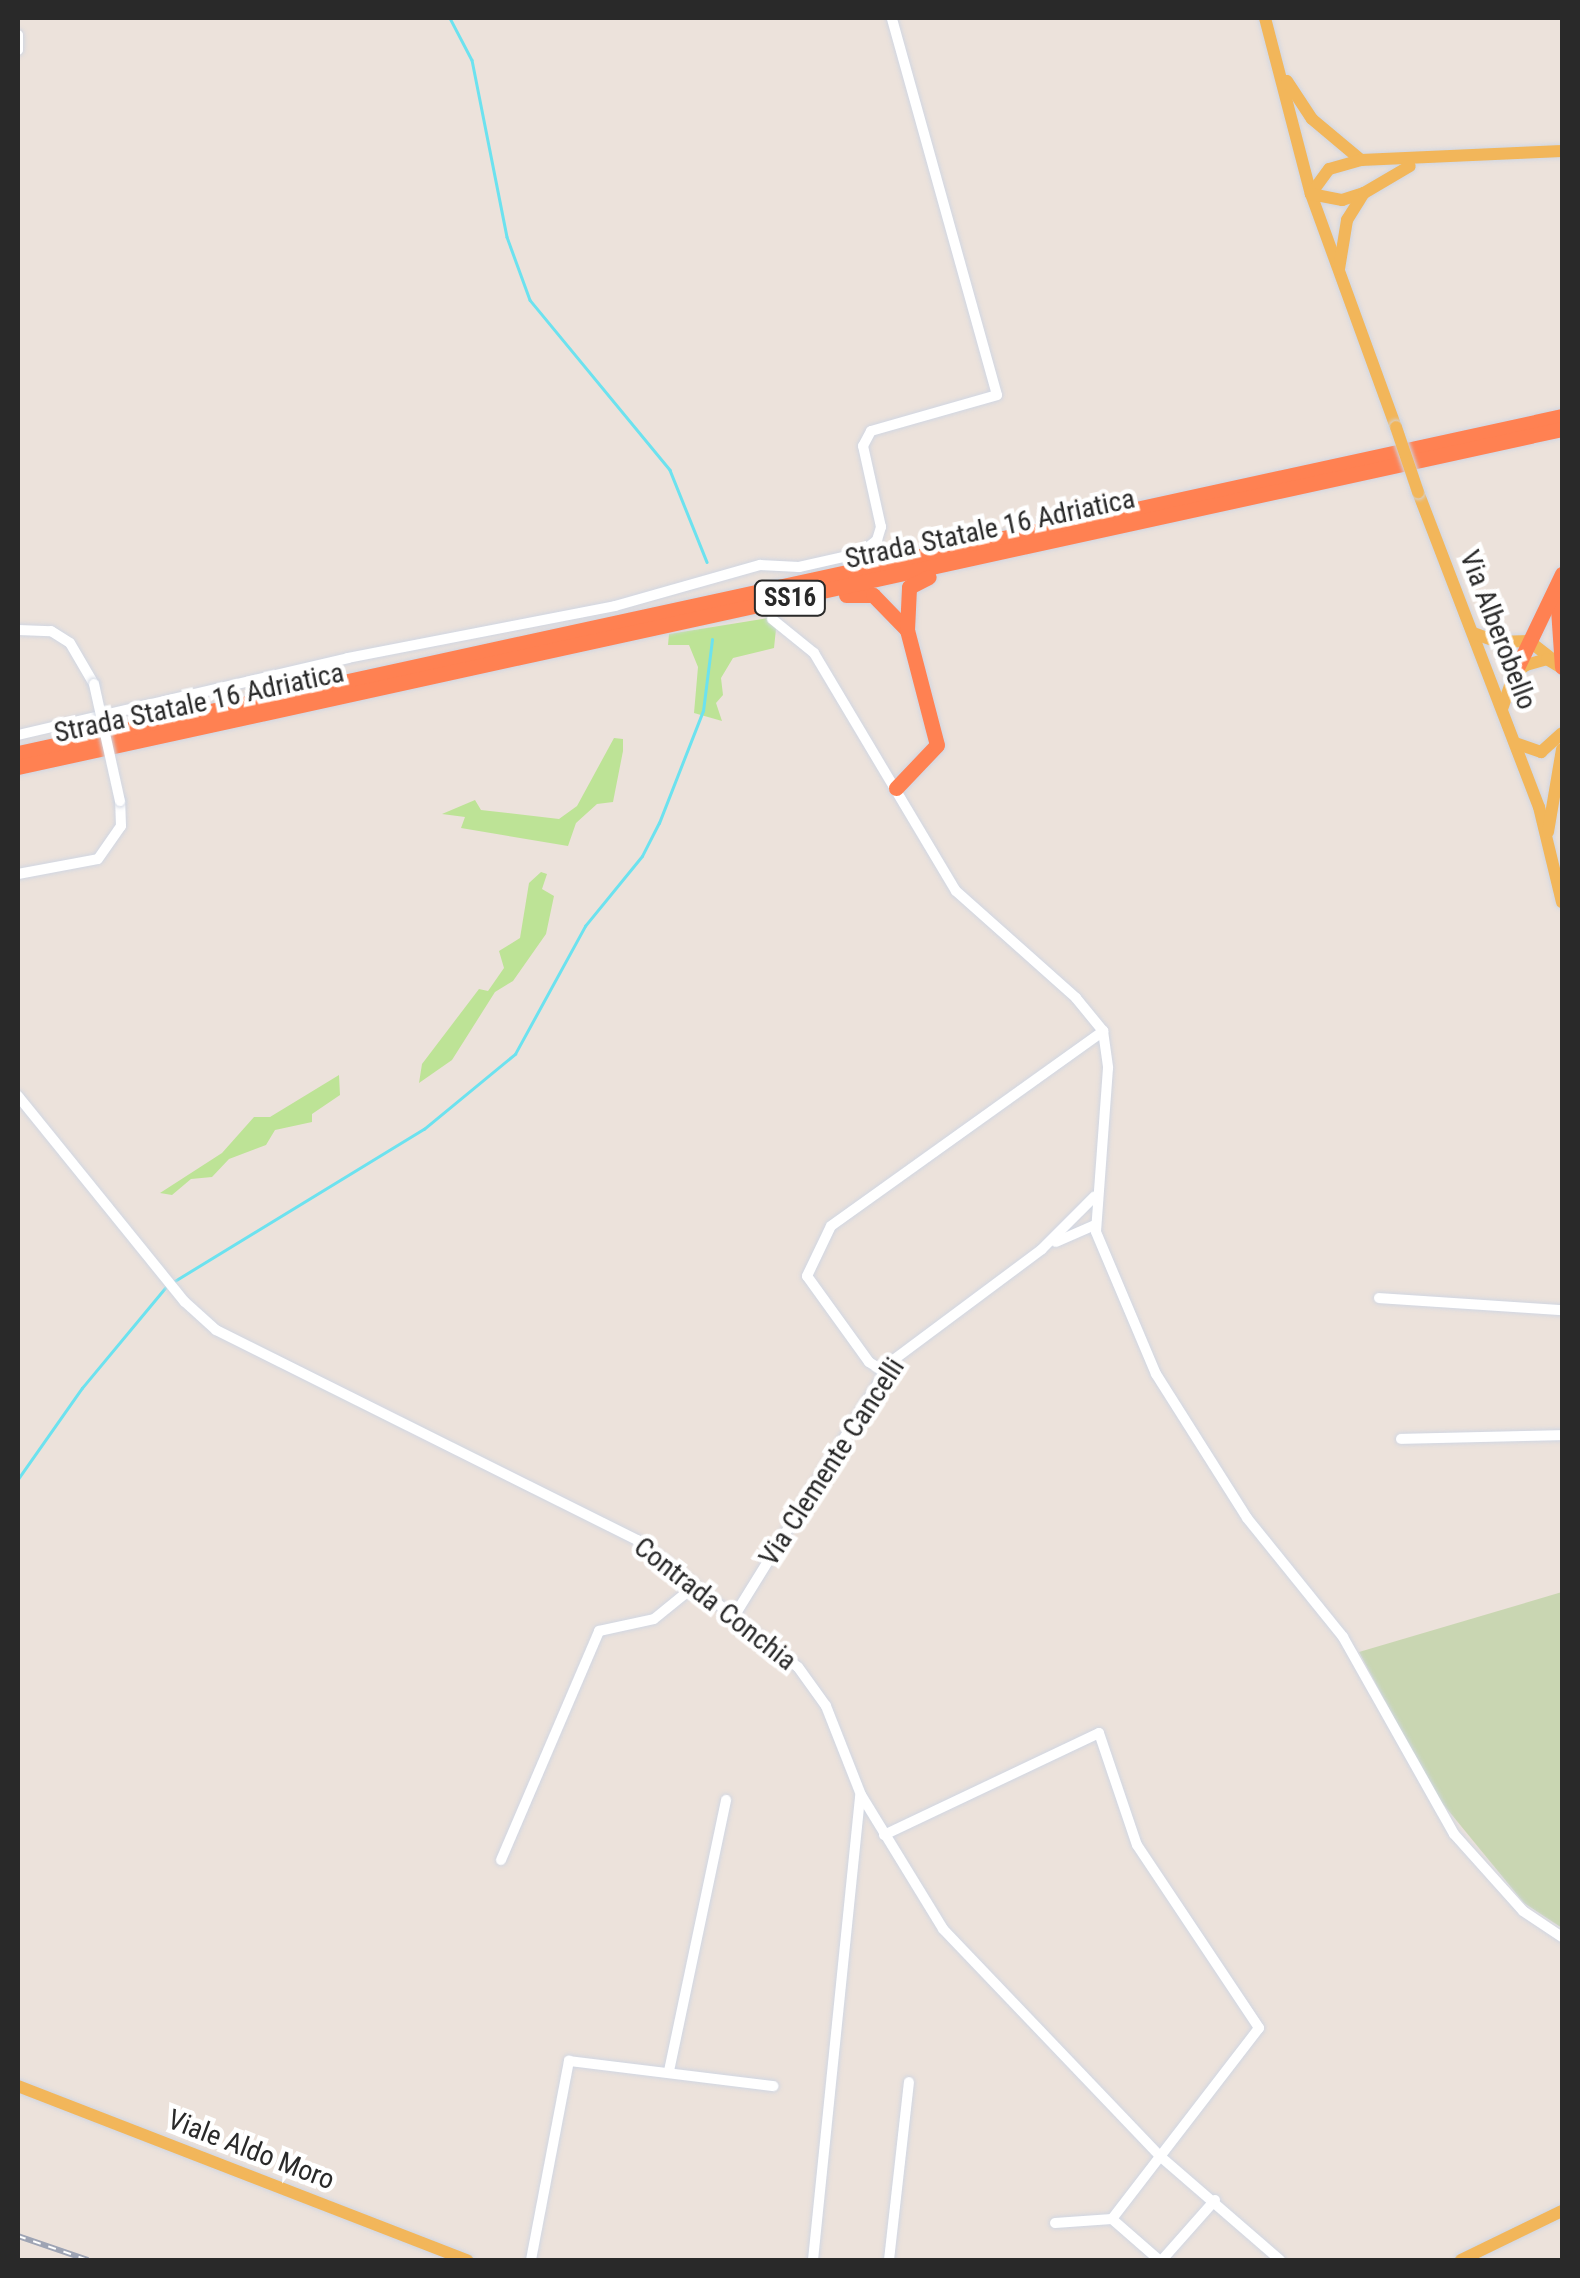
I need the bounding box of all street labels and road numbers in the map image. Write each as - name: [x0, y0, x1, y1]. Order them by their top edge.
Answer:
- street label: Strada Statale 16 Adriatica: [842, 482, 1138, 576]
- street label: Via Alberobello: [1452, 546, 1544, 714]
- road number: SS16: [752, 578, 828, 618]
- street label: Strada Statale 16 Adriatica: [51, 656, 347, 750]
- street label: Via Clemente Cancelli: [752, 1352, 912, 1572]
- street label: Contrada Conchia: [627, 1530, 803, 1678]
- street label: Viale Aldo Moro: [163, 2103, 339, 2197]

